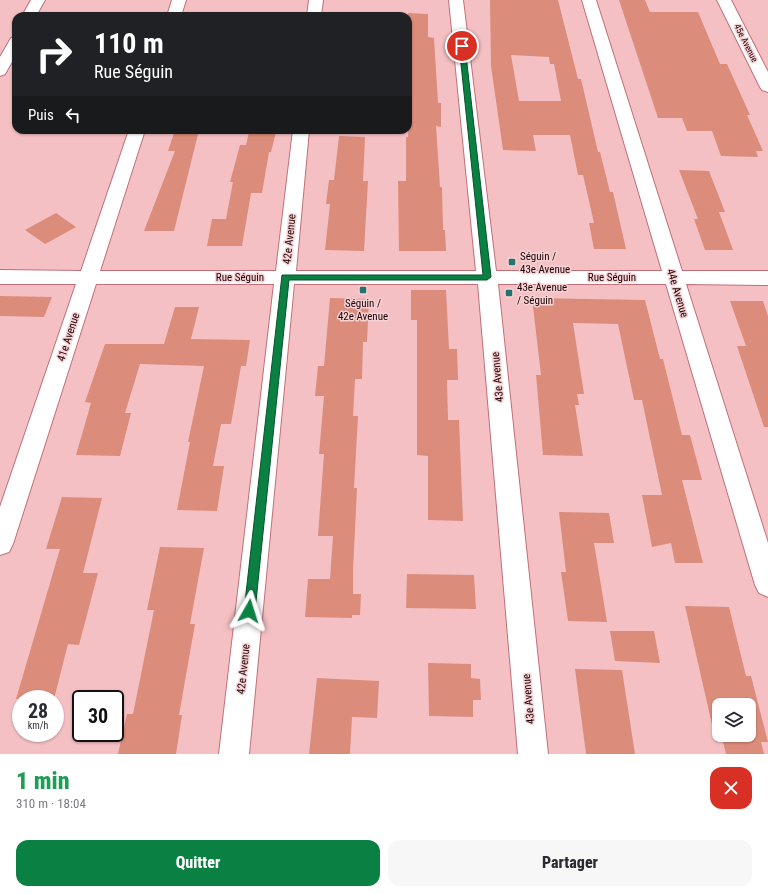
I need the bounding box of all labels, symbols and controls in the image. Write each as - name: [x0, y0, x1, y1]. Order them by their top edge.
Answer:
- street label: 45e Avenue: [732, 22, 760, 64]
- text: 110 m: [94, 27, 164, 60]
- icon: right: [28, 28, 80, 80]
- pin: [445, 29, 479, 63]
- icon: arrive: [451, 35, 473, 57]
- text: Rue Séguin: [94, 61, 173, 82]
- icon: left: [62, 104, 84, 126]
- text: Puis: [28, 106, 54, 124]
- street label: 42e Avenue: [280, 213, 299, 265]
- place label: Séguin / 43e Avenue: [520, 250, 570, 276]
- marker: Séguin / 43e Avenue: [507, 257, 517, 267]
- street label: 44e Avenue: [664, 267, 691, 319]
- street label: Rue Séguin: [216, 271, 264, 284]
- street label: Rue Séguin: [588, 271, 636, 284]
- place label: 43e Avenue / Séguin: [517, 281, 567, 307]
- marker: Séguin / 42e Avenue: [358, 285, 368, 295]
- marker: 43e Avenue / Séguin: [504, 288, 514, 298]
- place label: Séguin / 42e Avenue: [338, 297, 388, 323]
- street label: 41e Avenue: [55, 311, 82, 363]
- street label: 43e Avenue: [489, 351, 506, 403]
- position arrow: [228, 590, 270, 632]
- street label: 42e Avenue: [234, 643, 253, 695]
- street label: 43e Avenue: [520, 673, 537, 725]
- speed limit sign: 30: [72, 690, 124, 742]
- map controls: [712, 698, 756, 742]
- button: layers: [712, 698, 756, 742]
- text: 28: [28, 699, 48, 723]
- text: km/h: [28, 720, 48, 731]
- text: 1 min: [16, 767, 70, 795]
- button: close: [710, 767, 752, 809]
- text: 310 m · 18:04: [16, 796, 86, 811]
- button: Quitter: [16, 840, 380, 886]
- button: Partager: [388, 840, 752, 886]

